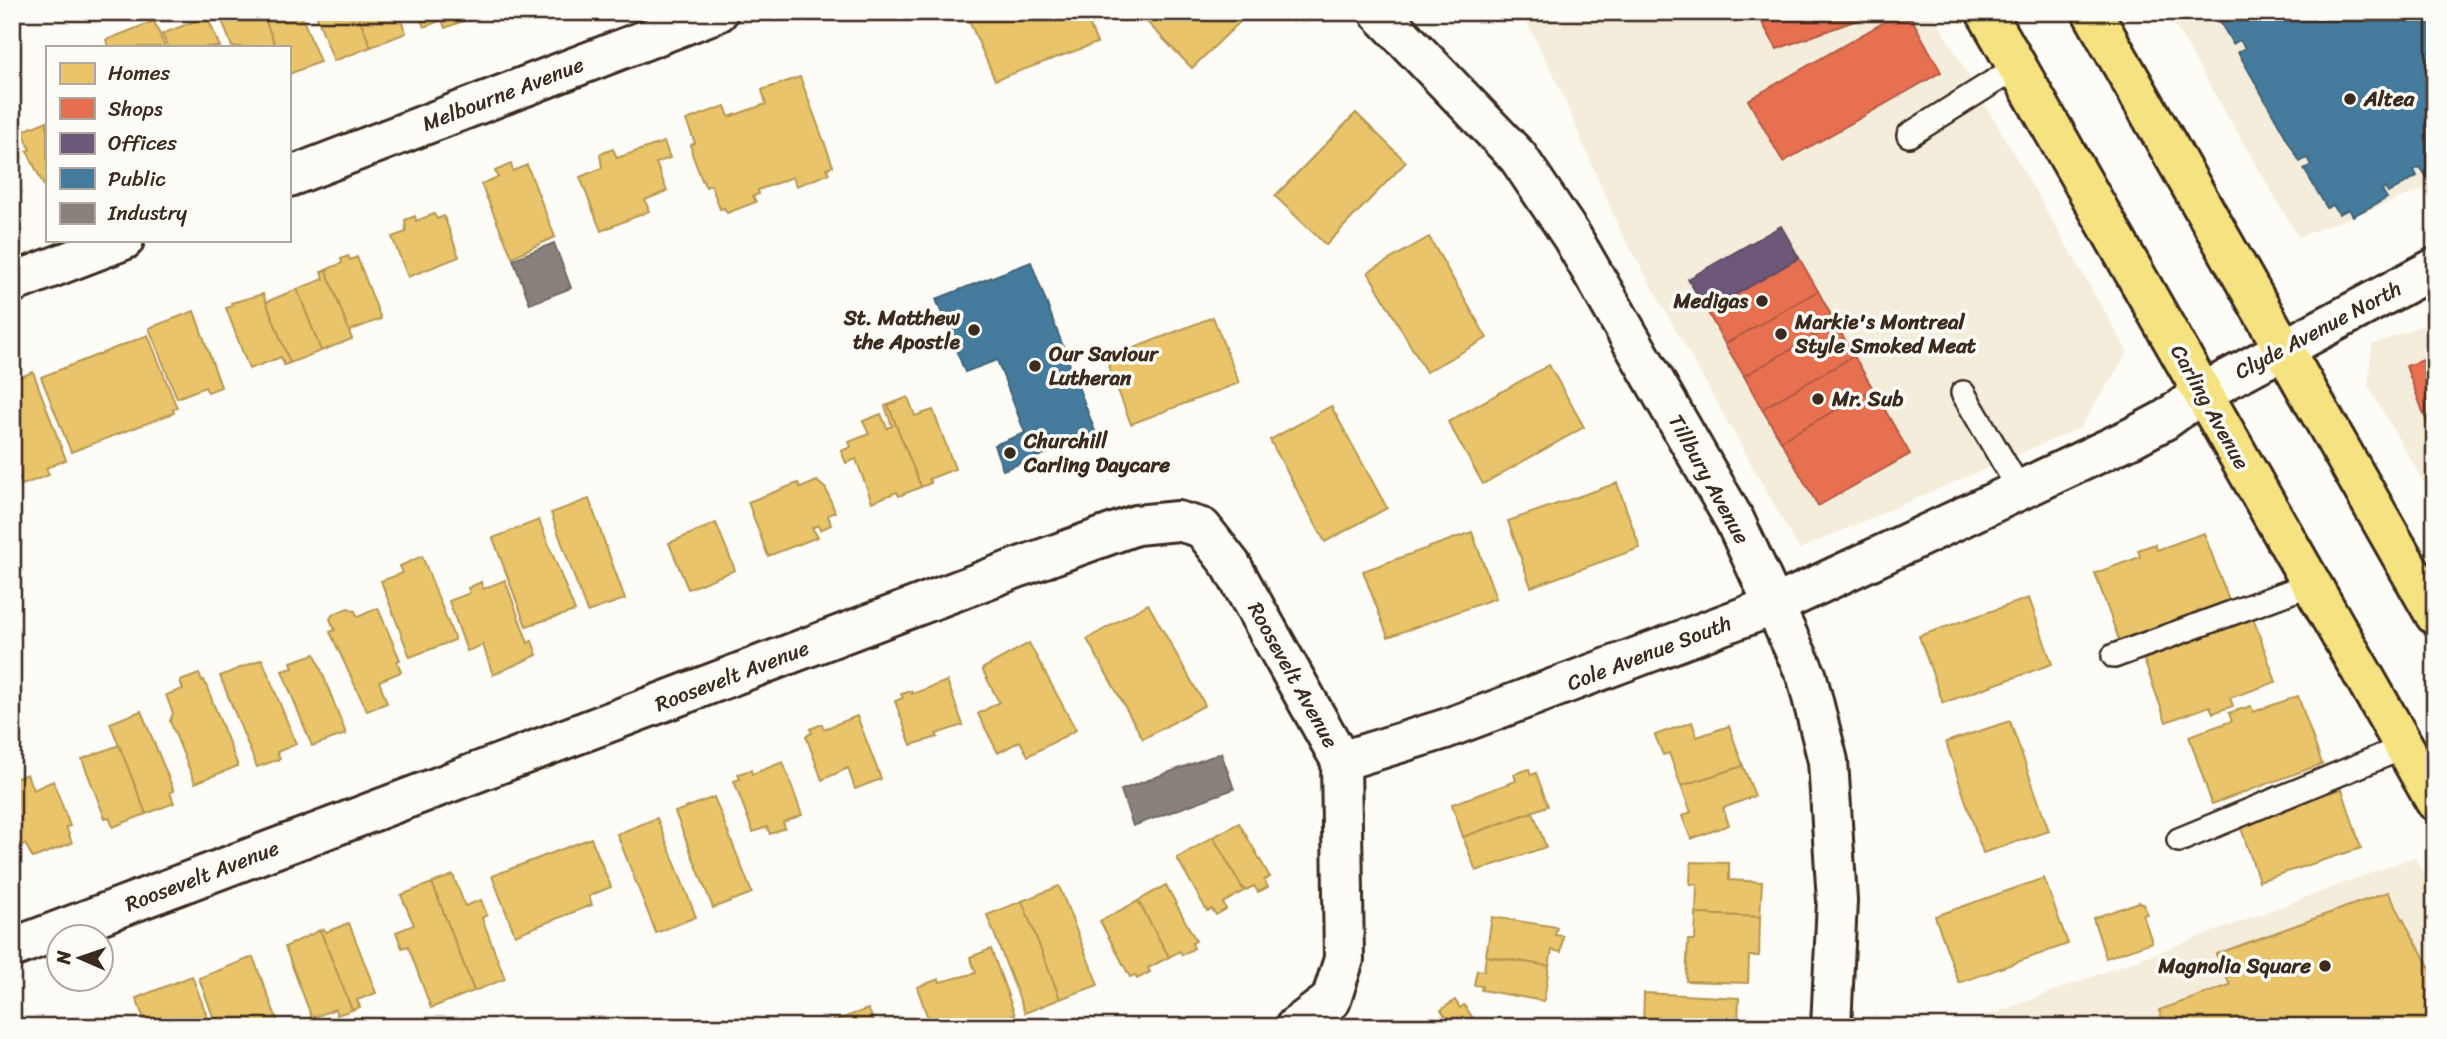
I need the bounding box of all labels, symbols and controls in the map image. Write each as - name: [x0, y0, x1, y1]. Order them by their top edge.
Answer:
- legend: [46, 46, 290, 242]
- street label: Melbourne Avenue: [416, 46, 590, 142]
- text: Homes: [108, 54, 170, 92]
- place label: Altea: [2363, 80, 2416, 118]
- text: Shops: [108, 90, 163, 128]
- marker: Altea: [2342, 91, 2358, 107]
- text: Offices: [108, 124, 177, 162]
- text: Public: [108, 160, 166, 198]
- text: Industry: [107, 194, 187, 232]
- street label: Clyde Avenue North: [2228, 270, 2408, 390]
- place label: Medigas: [1672, 282, 1748, 320]
- marker: Medigas: [1754, 293, 1770, 309]
- place label: St. Matthew the Apostle: [843, 299, 961, 361]
- place label: Markie's Montreal Style Smoked Meat: [1794, 303, 1977, 365]
- marker: St. Matthew the Apostle: [966, 322, 982, 338]
- marker: Markie's Montreal Style Smoked Meat: [1773, 326, 1789, 342]
- place label: Our Saviour Lutheran: [1049, 335, 1159, 397]
- street label: Carling Avenue: [2160, 337, 2260, 477]
- marker: Our Saviour Lutheran: [1027, 358, 1043, 374]
- place label: Mr. Sub: [1831, 380, 1904, 418]
- marker: Mr. Sub: [1810, 391, 1826, 407]
- street label: Tillbury Avenue: [1657, 407, 1761, 551]
- place label: Churchill Carling Daycare: [1023, 422, 1170, 484]
- marker: Churchill Carling Daycare: [1002, 445, 1018, 461]
- street label: Roosevelt Avenue: [1237, 595, 1349, 756]
- street label: Cole Avenue South: [1561, 604, 1737, 702]
- street label: Roosevelt Avenue: [649, 629, 815, 723]
- street label: Roosevelt Avenue: [119, 829, 285, 923]
- north arrow: [46, 923, 116, 993]
- place label: Magnolia Square: [2157, 947, 2311, 985]
- text: N: [47, 949, 80, 966]
- marker: Magnolia Square: [2317, 958, 2333, 974]

